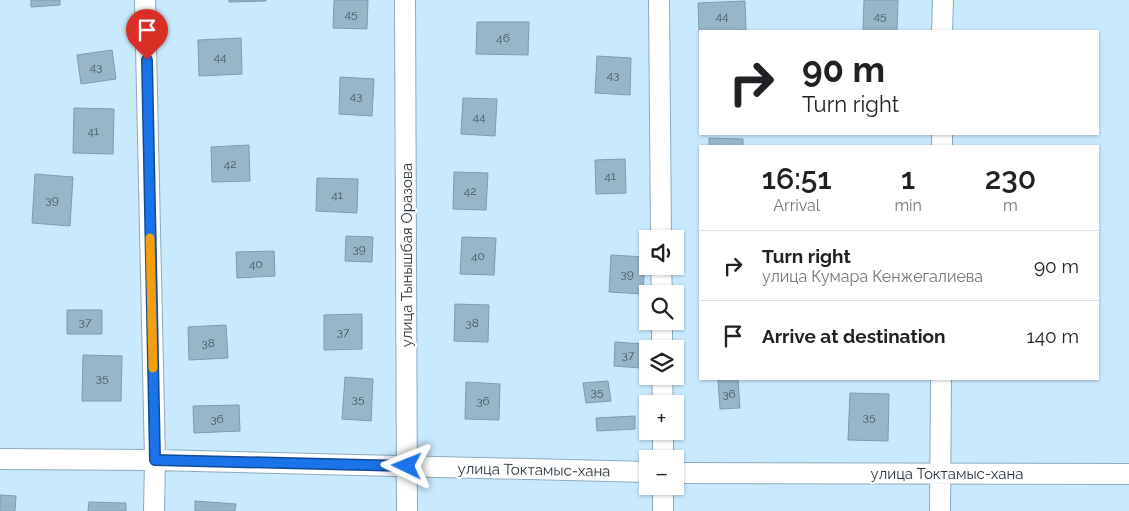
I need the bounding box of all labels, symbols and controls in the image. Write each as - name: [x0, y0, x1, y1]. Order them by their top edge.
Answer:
- house number: 45: [344, 7, 358, 21]
- pin: [126, 9, 168, 60]
- house number: 44: [715, 9, 729, 23]
- house number: 45: [873, 9, 887, 23]
- icon: arrive: [133, 16, 161, 44]
- house number: 46: [496, 31, 510, 45]
- text: 90 m: [802, 49, 885, 90]
- house number: 44: [213, 50, 227, 64]
- icon: right: [719, 50, 784, 115]
- house number: 43: [90, 60, 102, 74]
- house number: 43: [607, 68, 619, 82]
- house number: 43: [350, 89, 362, 103]
- text: Turn right: [802, 91, 899, 117]
- house number: 44: [472, 110, 486, 124]
- house number: 41: [87, 124, 99, 138]
- house number: 42: [224, 157, 236, 171]
- text: 16:51: [762, 161, 832, 196]
- text: 1: [901, 161, 915, 196]
- text: 230: [985, 161, 1036, 196]
- street label: улица Тынышбая Оразова: [398, 163, 416, 347]
- house number: 41: [604, 169, 616, 183]
- house number: 42: [464, 184, 476, 198]
- house number: 41: [331, 188, 343, 202]
- house number: 39: [45, 193, 59, 207]
- text: Arrival: [773, 196, 820, 215]
- text: min: [894, 196, 922, 215]
- text: m: [1003, 196, 1018, 215]
- map controls: [639, 230, 684, 495]
- button: sound: [639, 230, 684, 275]
- house number: 39: [352, 242, 366, 256]
- text: Turn right: [762, 245, 851, 267]
- house number: 40: [471, 249, 485, 263]
- icon: right: [719, 252, 747, 280]
- text: 90 m: [1034, 255, 1079, 277]
- house number: 40: [249, 257, 263, 271]
- house number: 39: [620, 267, 634, 281]
- text: улица Кумара Кенжегалиева: [762, 267, 983, 286]
- button: search: [639, 285, 684, 330]
- house number: 37: [79, 315, 92, 329]
- house number: 38: [465, 316, 479, 330]
- icon: arrive: [719, 322, 747, 350]
- house number: 37: [337, 325, 350, 339]
- text: Arrive at destination: [762, 325, 946, 347]
- text: 140 m: [1027, 325, 1079, 347]
- house number: 38: [201, 336, 215, 350]
- button: layers: [639, 340, 684, 385]
- house number: 37: [622, 348, 635, 362]
- house number: 35: [96, 371, 109, 385]
- house number: 35: [591, 385, 604, 399]
- house number: 36: [722, 387, 736, 401]
- house number: 35: [352, 392, 365, 406]
- house number: 36: [476, 394, 490, 408]
- button: +: [639, 395, 684, 440]
- house number: 35: [863, 410, 876, 424]
- house number: 36: [210, 412, 224, 426]
- position arrow: [380, 439, 432, 491]
- button: −: [639, 450, 684, 495]
- street label: улица Токтамыс-хана: [457, 460, 611, 480]
- street label: улица Токтамыс-хана: [871, 465, 1023, 483]

